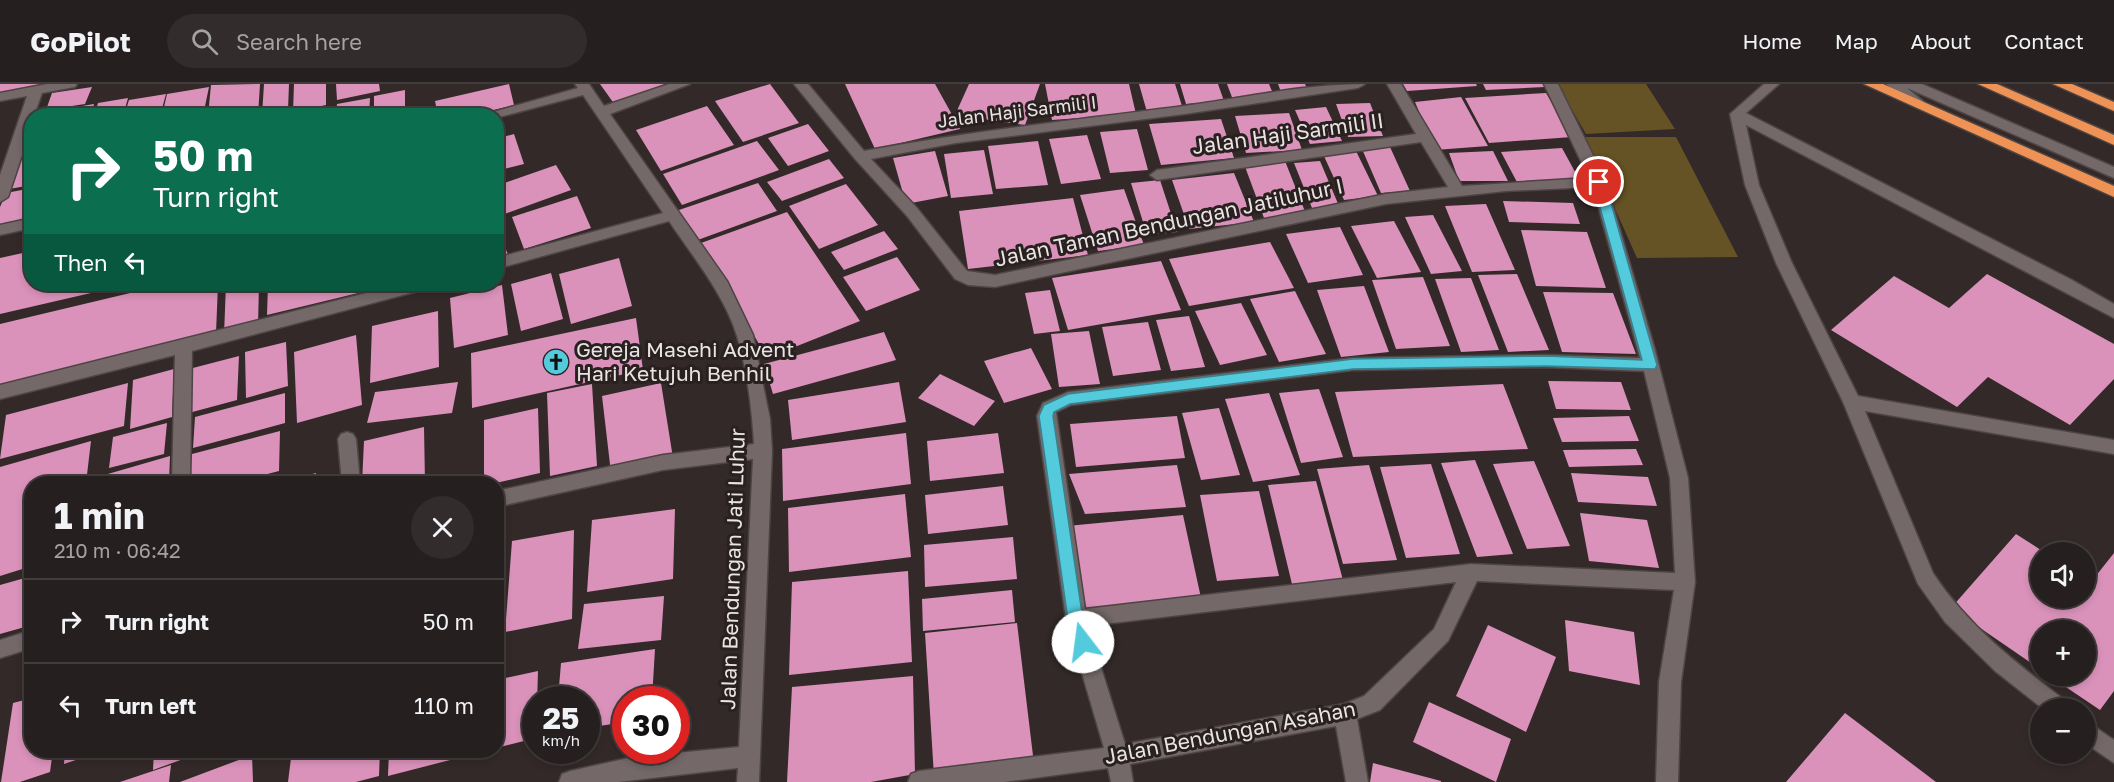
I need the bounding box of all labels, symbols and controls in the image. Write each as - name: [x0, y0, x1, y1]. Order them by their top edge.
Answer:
- search box: [167, 14, 587, 68]
- text: GoPilot: [30, 25, 131, 58]
- icon: search: [188, 25, 221, 58]
- text: Search here: [236, 28, 362, 55]
- text: Home: [1742, 28, 1802, 54]
- text: Map: [1835, 28, 1878, 54]
- text: About: [1911, 28, 1971, 54]
- text: Contact: [2004, 28, 2084, 54]
- street label: Jalan Haji Sarmili I: [936, 90, 1098, 132]
- street label: Jalan Haji Sarmili II: [1190, 107, 1385, 159]
- text: 50 m: [153, 130, 253, 180]
- icon: right: [54, 132, 132, 210]
- pin: [1573, 156, 1624, 207]
- icon: arrive: [1582, 165, 1615, 198]
- street label: Jalan Taman Bendungan Jatiluhur I: [992, 172, 1345, 272]
- text: Turn right: [153, 181, 279, 213]
- icon: left: [119, 246, 152, 279]
- text: Then: [54, 249, 107, 276]
- place label: Gereja Masehi Advent Hari Ketujuh Benhil: [576, 336, 794, 386]
- church icon: Gereja Masehi Advent Hari Ketujuh Benhil: [541, 347, 571, 377]
- street label: Jalan Bendungan Jati Luhur: [714, 428, 750, 710]
- text: 1 min: [54, 494, 145, 537]
- button: close: [411, 496, 474, 559]
- text: 210 m · 06:42: [54, 538, 181, 562]
- map controls: [2030, 542, 2096, 764]
- button: sound: [2030, 542, 2096, 608]
- icon: right: [54, 605, 87, 638]
- text: Turn right: [105, 608, 209, 635]
- text: 50 m: [423, 608, 474, 635]
- position arrow: [1051, 610, 1115, 674]
- button: +: [2030, 620, 2096, 686]
- speed limit sign: 30: [612, 686, 690, 764]
- icon: left: [54, 689, 87, 722]
- text: Turn left: [105, 692, 196, 719]
- text: 110 m: [414, 692, 474, 719]
- street label: Jalan Bendungan Asahan: [1102, 695, 1358, 769]
- button: −: [2030, 698, 2096, 764]
- text: 25: [543, 700, 579, 736]
- text: km/h: [542, 731, 580, 749]

